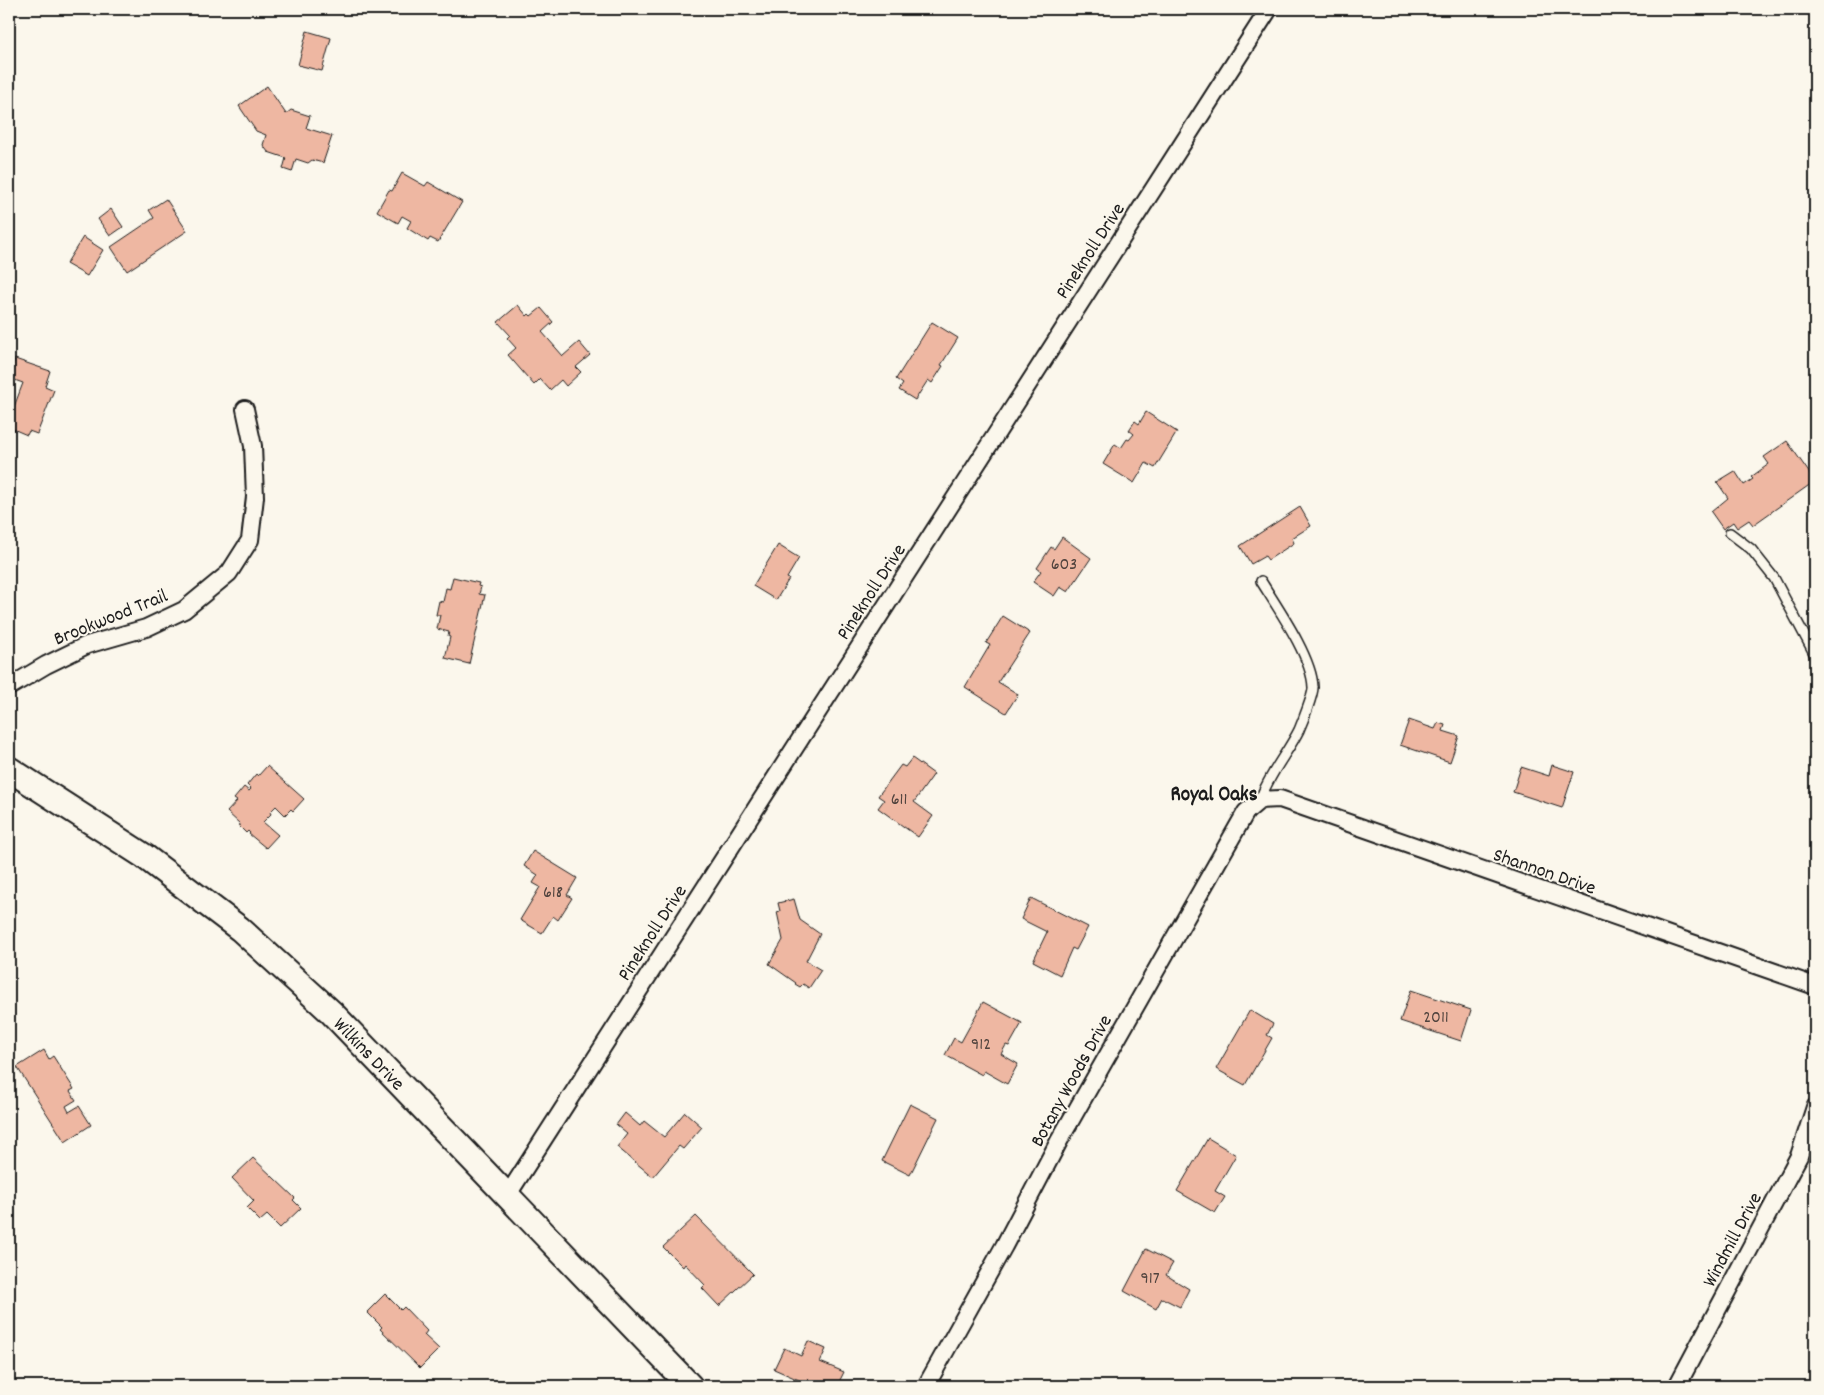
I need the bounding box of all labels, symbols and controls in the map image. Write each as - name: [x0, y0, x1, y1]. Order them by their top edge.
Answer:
- street label: Pineknoll Drive: [1050, 198, 1133, 305]
- street label: Pineknoll Drive: [831, 539, 914, 646]
- house number: 603: [1051, 553, 1077, 578]
- street label: Brookwood Trail: [50, 583, 173, 654]
- district label: Royal Oaks: [1170, 781, 1258, 811]
- house number: 611: [891, 788, 907, 813]
- street label: Shannon Drive: [1489, 842, 1599, 904]
- street label: Pineknoll Drive: [612, 880, 695, 987]
- house number: 618: [543, 881, 563, 906]
- house number: 2011: [1423, 1006, 1449, 1031]
- street label: Botany Woods Drive: [1025, 1010, 1121, 1153]
- street label: Wilkins Drive: [326, 1012, 410, 1098]
- house number: 912: [971, 1033, 991, 1058]
- street label: Windmill Drive: [1697, 1188, 1770, 1293]
- house number: 917: [1140, 1267, 1160, 1292]

